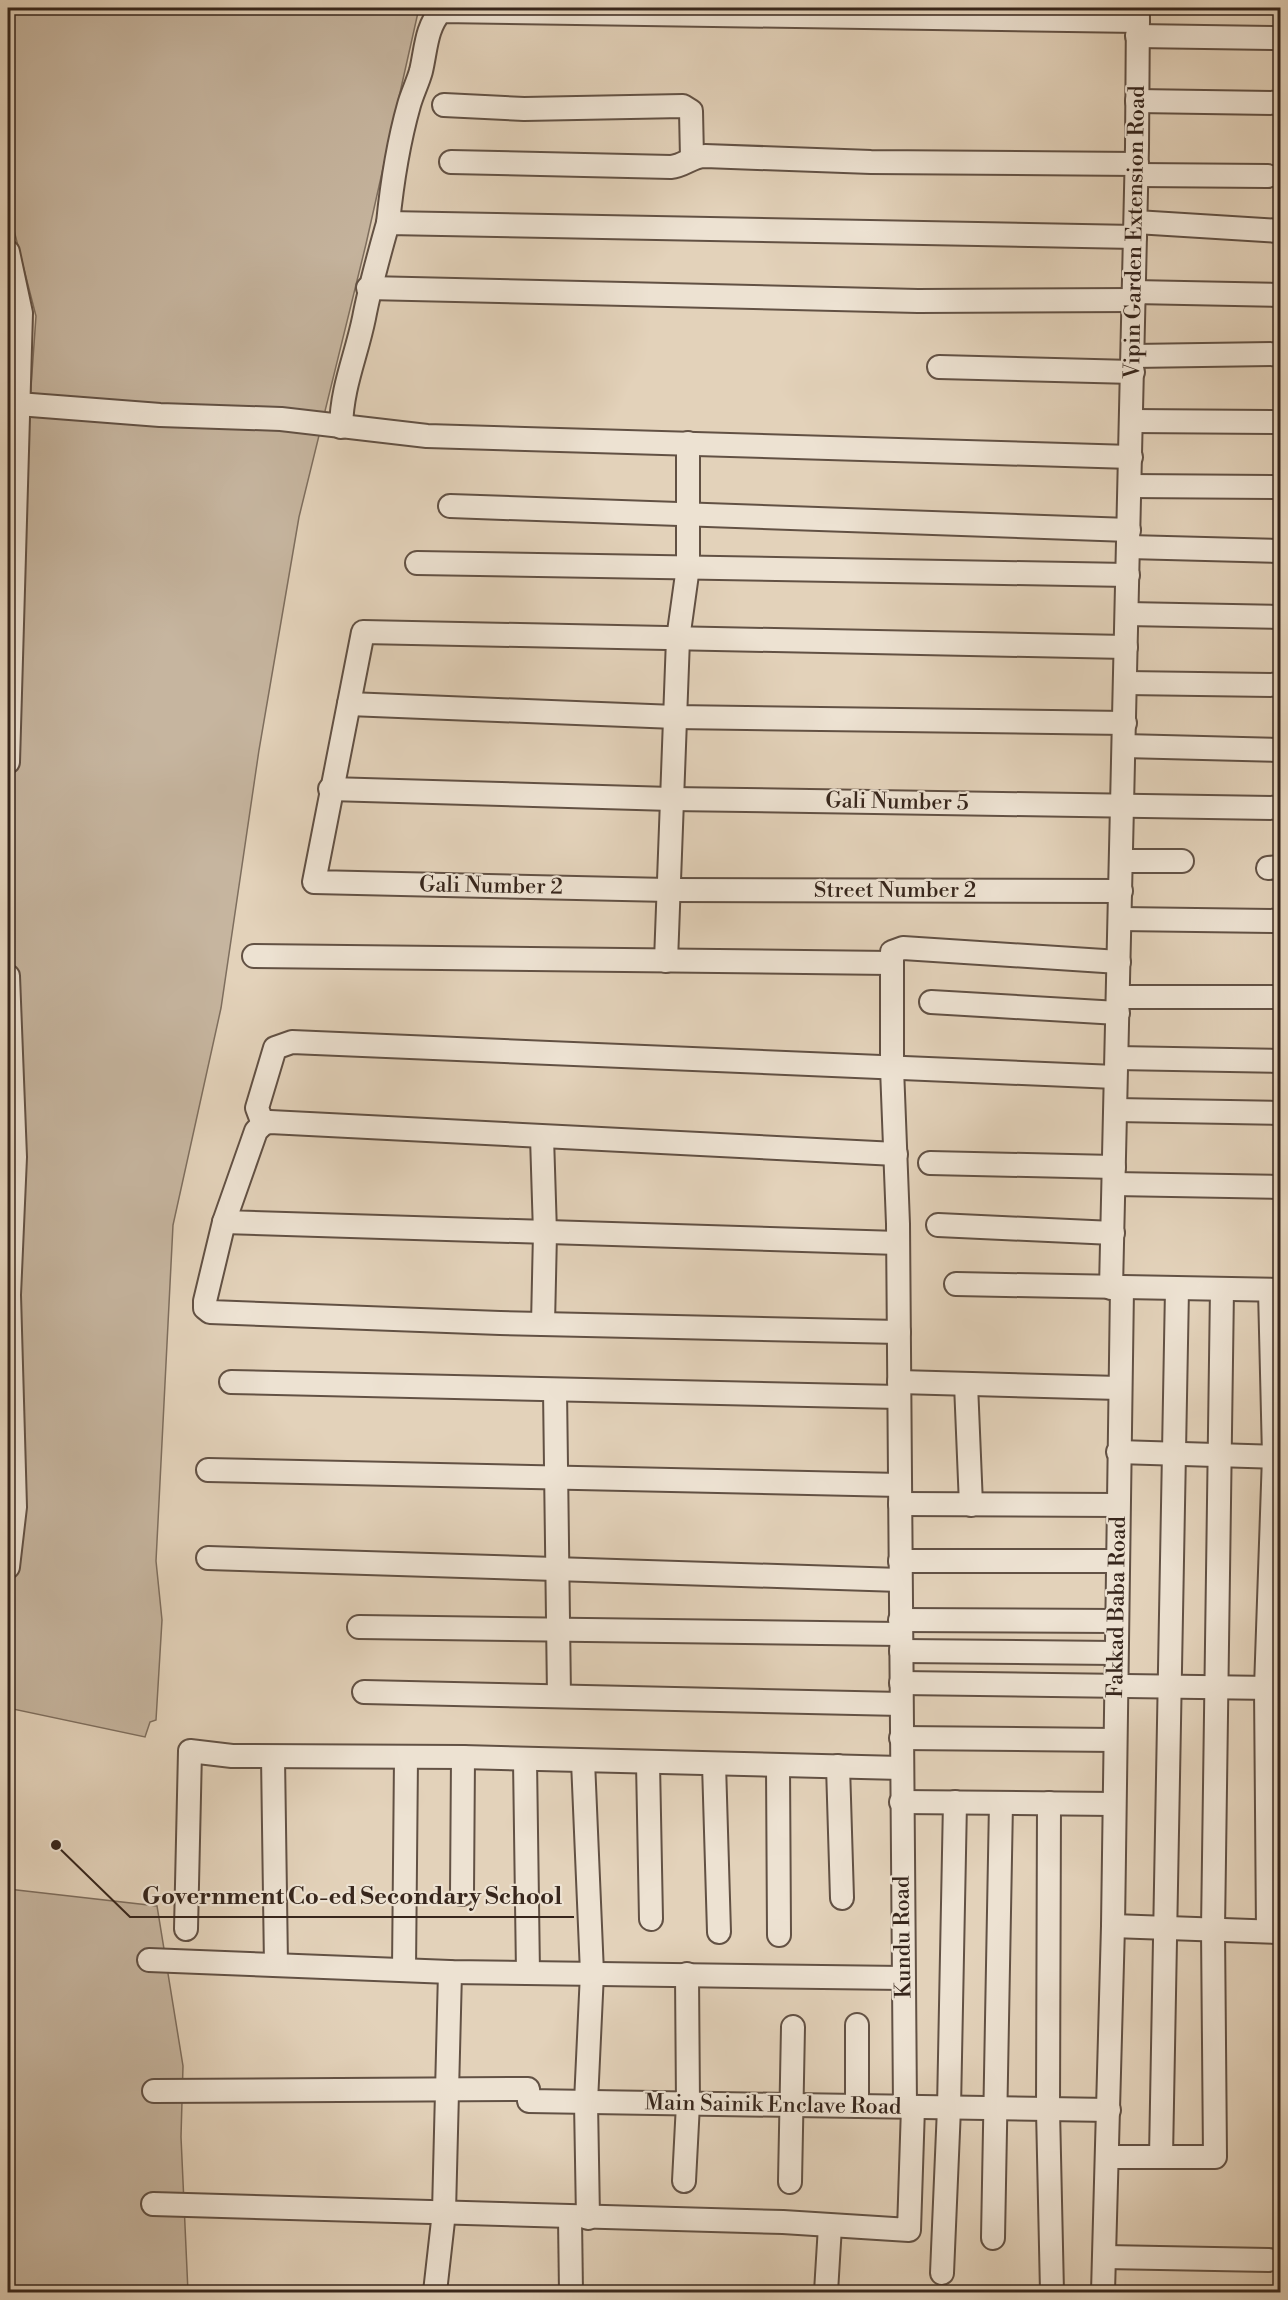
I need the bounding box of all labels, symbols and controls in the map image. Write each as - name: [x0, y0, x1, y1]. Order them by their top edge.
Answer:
- street label: Vipin Garden Extension Road: [1119, 85, 1151, 380]
- street label: Gali Number 5: [825, 787, 969, 817]
- street label: Gali Number 2: [419, 871, 563, 901]
- street label: Street Number 2: [814, 877, 976, 904]
- street label: Fakkad Baba Road: [1102, 1515, 1132, 1698]
- callout: Government Co-ed Secondary School: [130, 1875, 574, 1917]
- street label: Kundu Road: [888, 1875, 918, 1999]
- text: Government Co-ed Secondary School: [142, 1882, 562, 1912]
- street label: Main Sainik Enclave Road: [644, 2089, 902, 2121]

